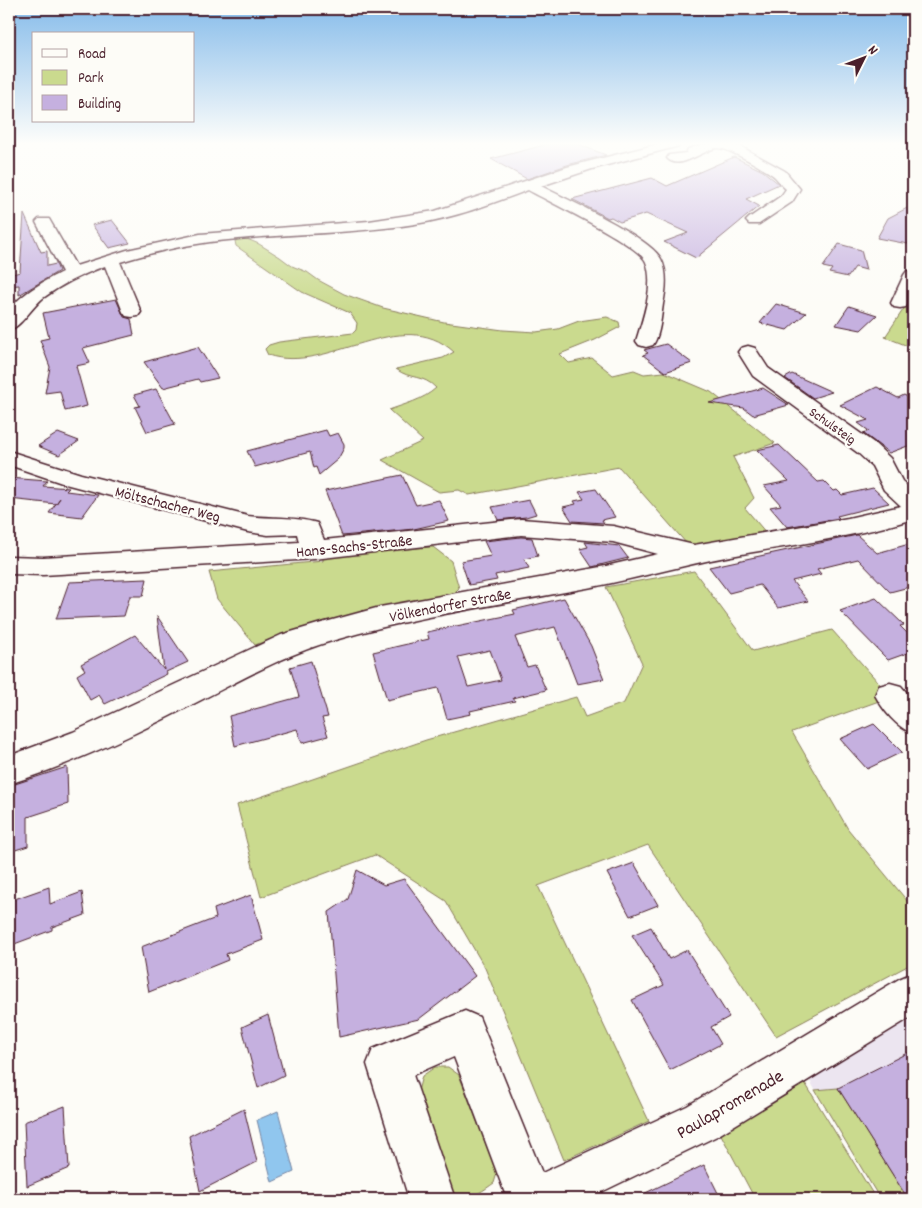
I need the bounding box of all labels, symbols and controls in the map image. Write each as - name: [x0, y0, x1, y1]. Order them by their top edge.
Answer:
- legend: [32, 32, 195, 122]
- north arrow: [840, 32, 890, 82]
- text: N: [862, 41, 882, 60]
- text: Road: [78, 44, 106, 66]
- text: Park: [78, 68, 104, 90]
- text: Building: [78, 94, 121, 116]
- street label: Schulsteig: [804, 403, 860, 450]
- street label: Möltschacher Weg: [112, 481, 222, 530]
- street label: Hans-Sachs-Straße: [295, 530, 414, 565]
- street label: Völkendorfer Straße: [388, 583, 513, 630]
- street label: Paulapromenade: [672, 1064, 789, 1148]

